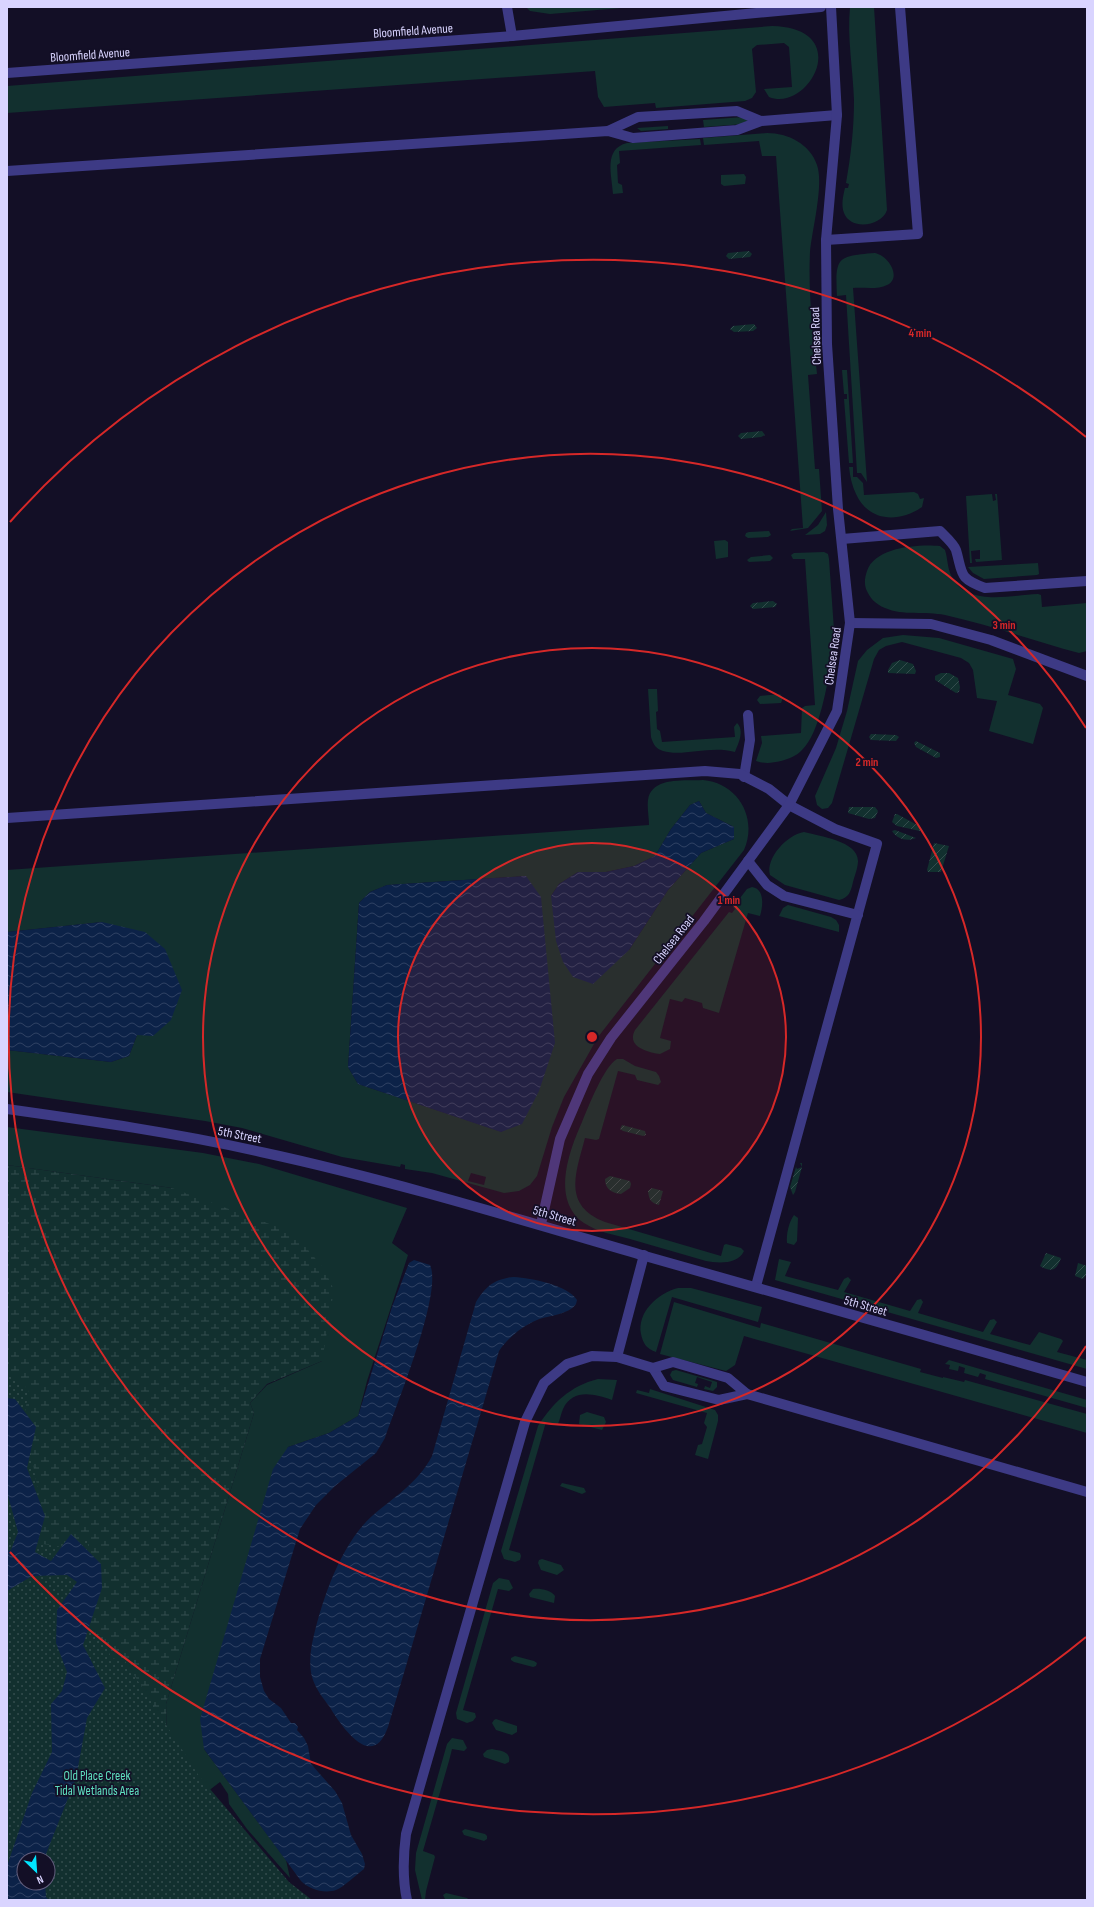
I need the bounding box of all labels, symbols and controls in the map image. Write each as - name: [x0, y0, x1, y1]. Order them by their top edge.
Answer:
- street label: Bloomfield Avenue: [373, 20, 453, 42]
- street label: Bloomfield Avenue: [50, 44, 130, 66]
- street label: Chelsea Road: [807, 307, 825, 365]
- text: 4 min: [908, 326, 932, 341]
- text: 3 min: [993, 618, 1015, 633]
- street label: Chelsea Road: [821, 626, 845, 686]
- text: 2 min: [856, 755, 878, 770]
- text: 1 min: [718, 893, 740, 908]
- street label: Chelsea Road: [650, 912, 698, 967]
- centre of rings: [585, 1030, 599, 1044]
- street label: 5th Street: [217, 1123, 263, 1147]
- street label: 5th Street: [531, 1202, 578, 1230]
- street label: 5th Street: [842, 1292, 889, 1320]
- park label: Old Place Creek Tidal Wetlands Area: [55, 1768, 139, 1799]
- north arrow: [16, 1851, 56, 1891]
- text: N: [34, 1872, 45, 1887]

